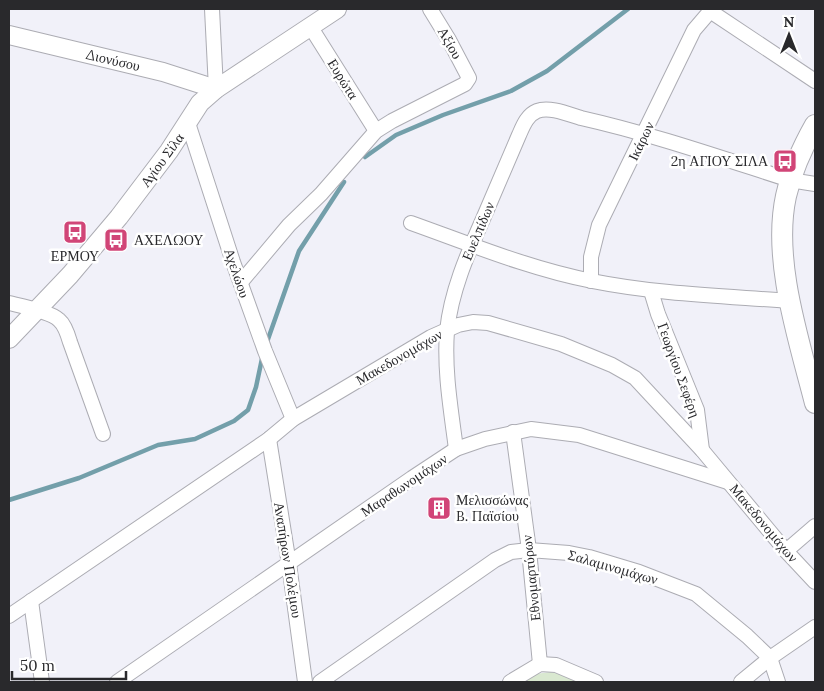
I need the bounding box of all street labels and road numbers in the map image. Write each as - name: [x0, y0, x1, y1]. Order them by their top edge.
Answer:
- street label: Αξίου: [434, 24, 466, 62]
- street label: Διονύσου: [84, 45, 142, 75]
- street label: Ευρώτα: [324, 55, 363, 103]
- street label: Ικάρων: [624, 118, 658, 164]
- street label: Αγίου Σίλα: [136, 129, 188, 191]
- street label: Ευελπίδων: [458, 199, 498, 263]
- street label: Αχελώου: [220, 246, 254, 300]
- street label: Γεωργίου Σεφέρη: [654, 320, 704, 420]
- street label: Μακεδονομάχων: [352, 325, 446, 389]
- street label: Μαραθωνομάχων: [357, 449, 451, 521]
- street label: Μακεδονομάχων: [726, 480, 802, 566]
- street label: Αναπήρων Πολέμου: [270, 501, 306, 619]
- street label: Εθνομαρτύρων: [518, 534, 544, 622]
- street label: Σαλαμινομάχων: [566, 546, 660, 588]

